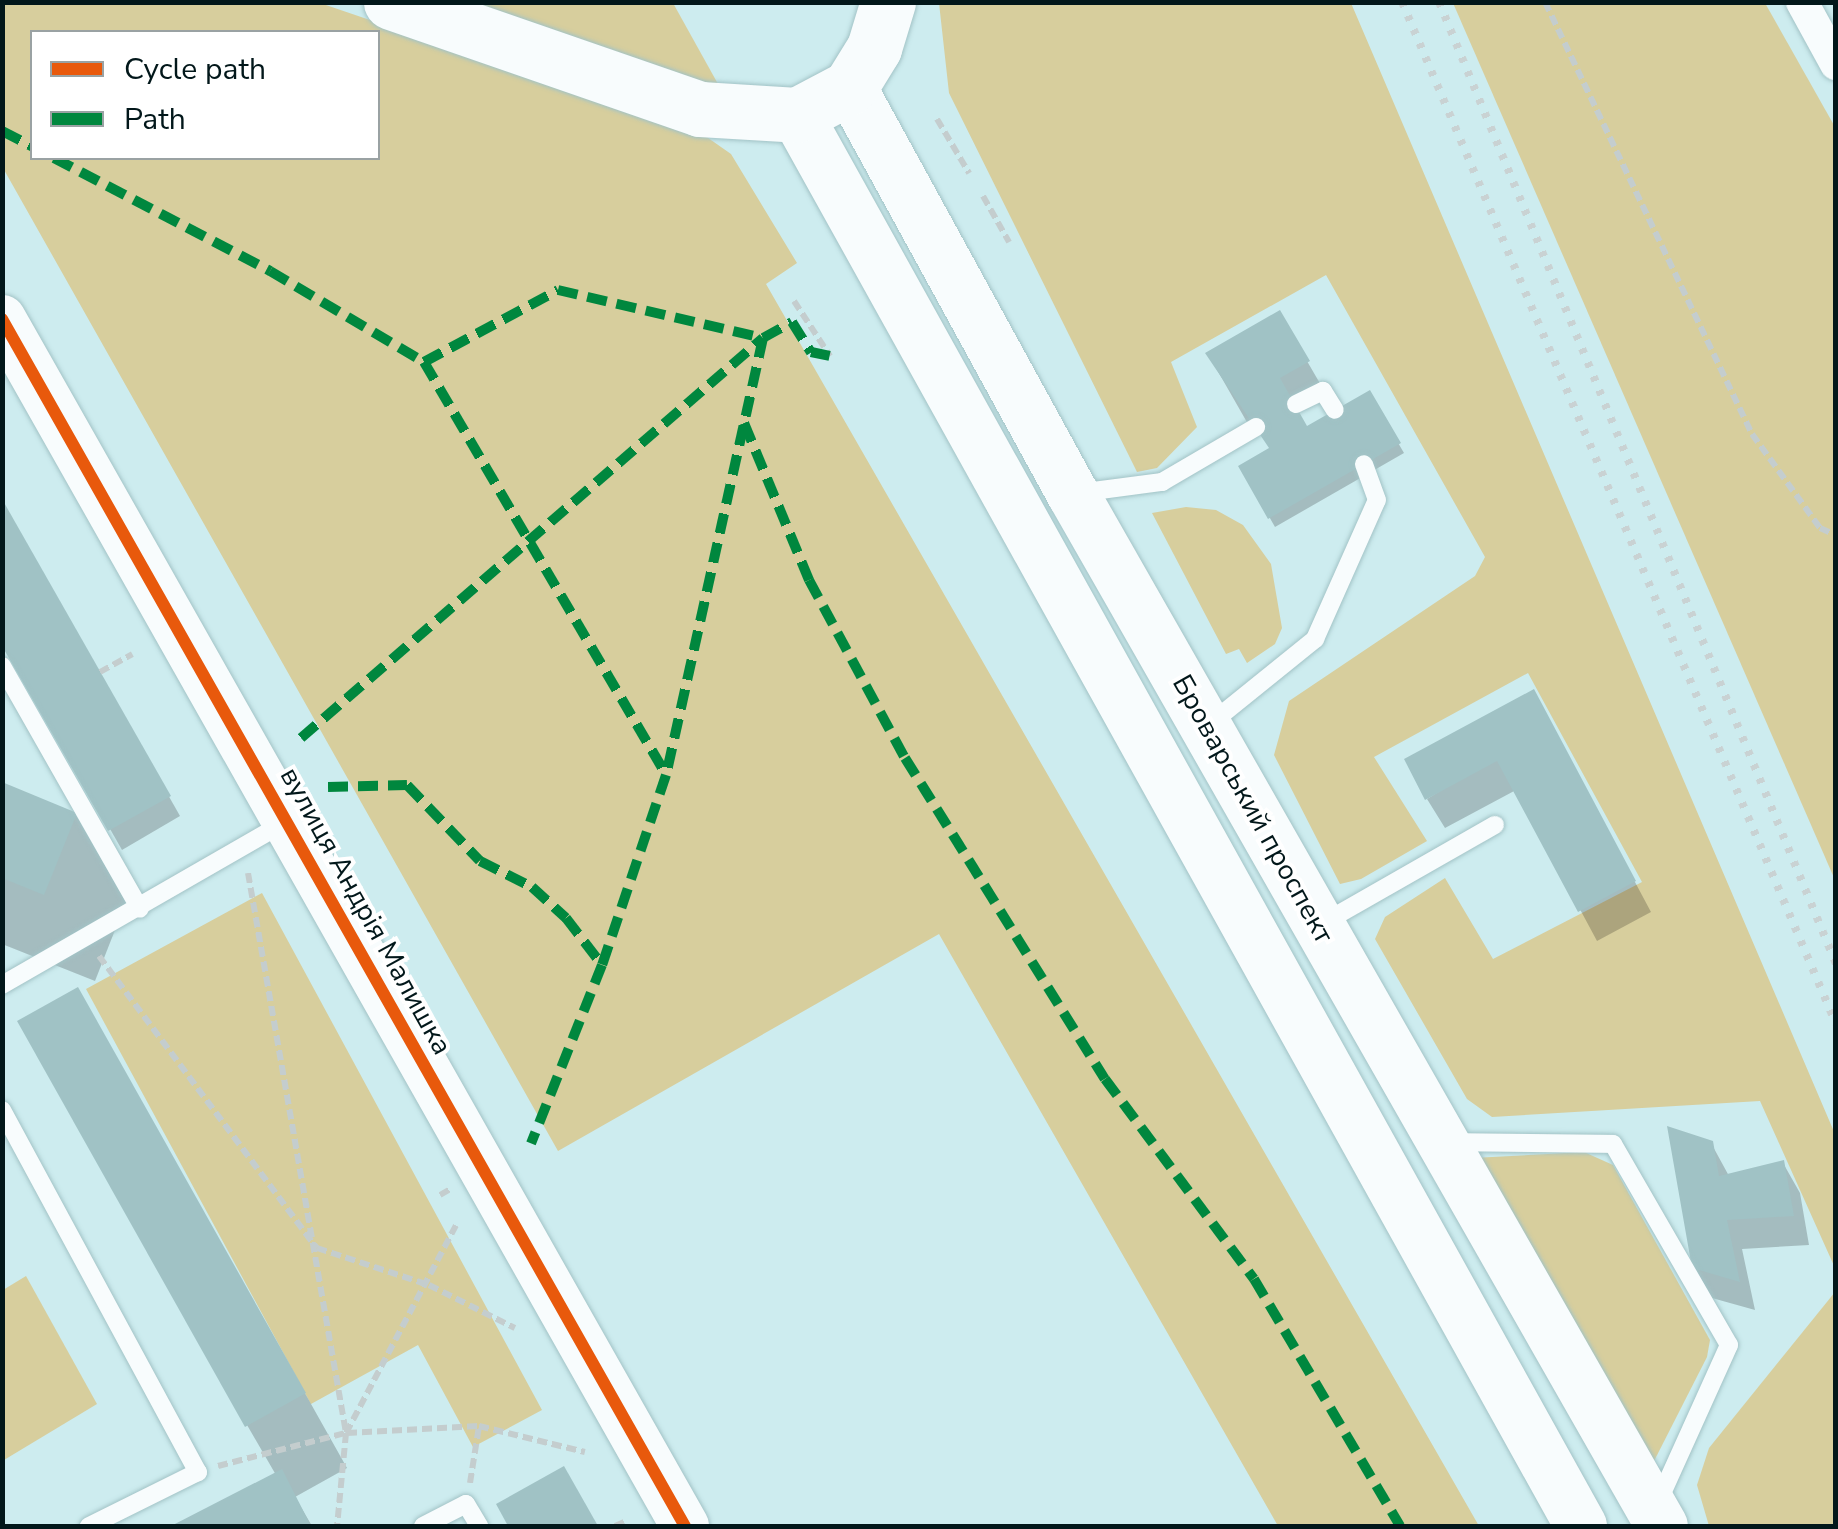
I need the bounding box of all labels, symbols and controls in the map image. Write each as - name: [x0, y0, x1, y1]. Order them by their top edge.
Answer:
- legend: [30, 30, 380, 160]
- text: Cycle path: [124, 49, 266, 90]
- text: Path: [124, 99, 186, 140]
- street label: Броварський проспект: [1165, 669, 1341, 949]
- street label: вулиця Андрія Малишка: [273, 761, 459, 1061]

